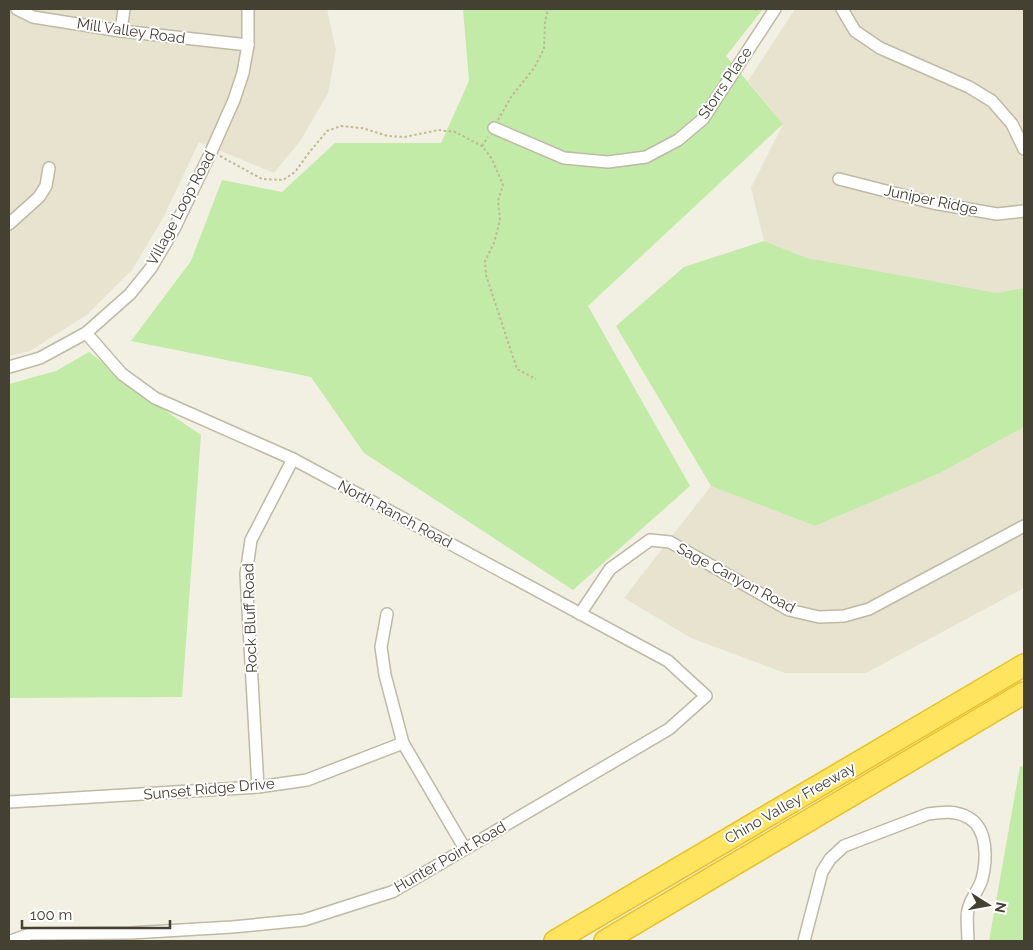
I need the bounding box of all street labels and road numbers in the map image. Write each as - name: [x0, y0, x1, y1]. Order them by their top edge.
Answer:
- street label: Mill Valley Road: [76, 14, 186, 48]
- street label: Storrs Place: [694, 43, 756, 122]
- street label: Village Loop Road: [143, 148, 219, 268]
- street label: Juniper Ridge: [883, 181, 980, 219]
- street label: North Ranch Road: [335, 476, 455, 552]
- street label: Sage Canyon Road: [674, 539, 798, 617]
- street label: Rock Bluff Road: [239, 563, 261, 673]
- street label: Chino Valley Freeway: [721, 758, 859, 848]
- street label: Sunset Ridge Drive: [143, 774, 276, 804]
- street label: Hunter Point Road: [391, 818, 509, 896]

